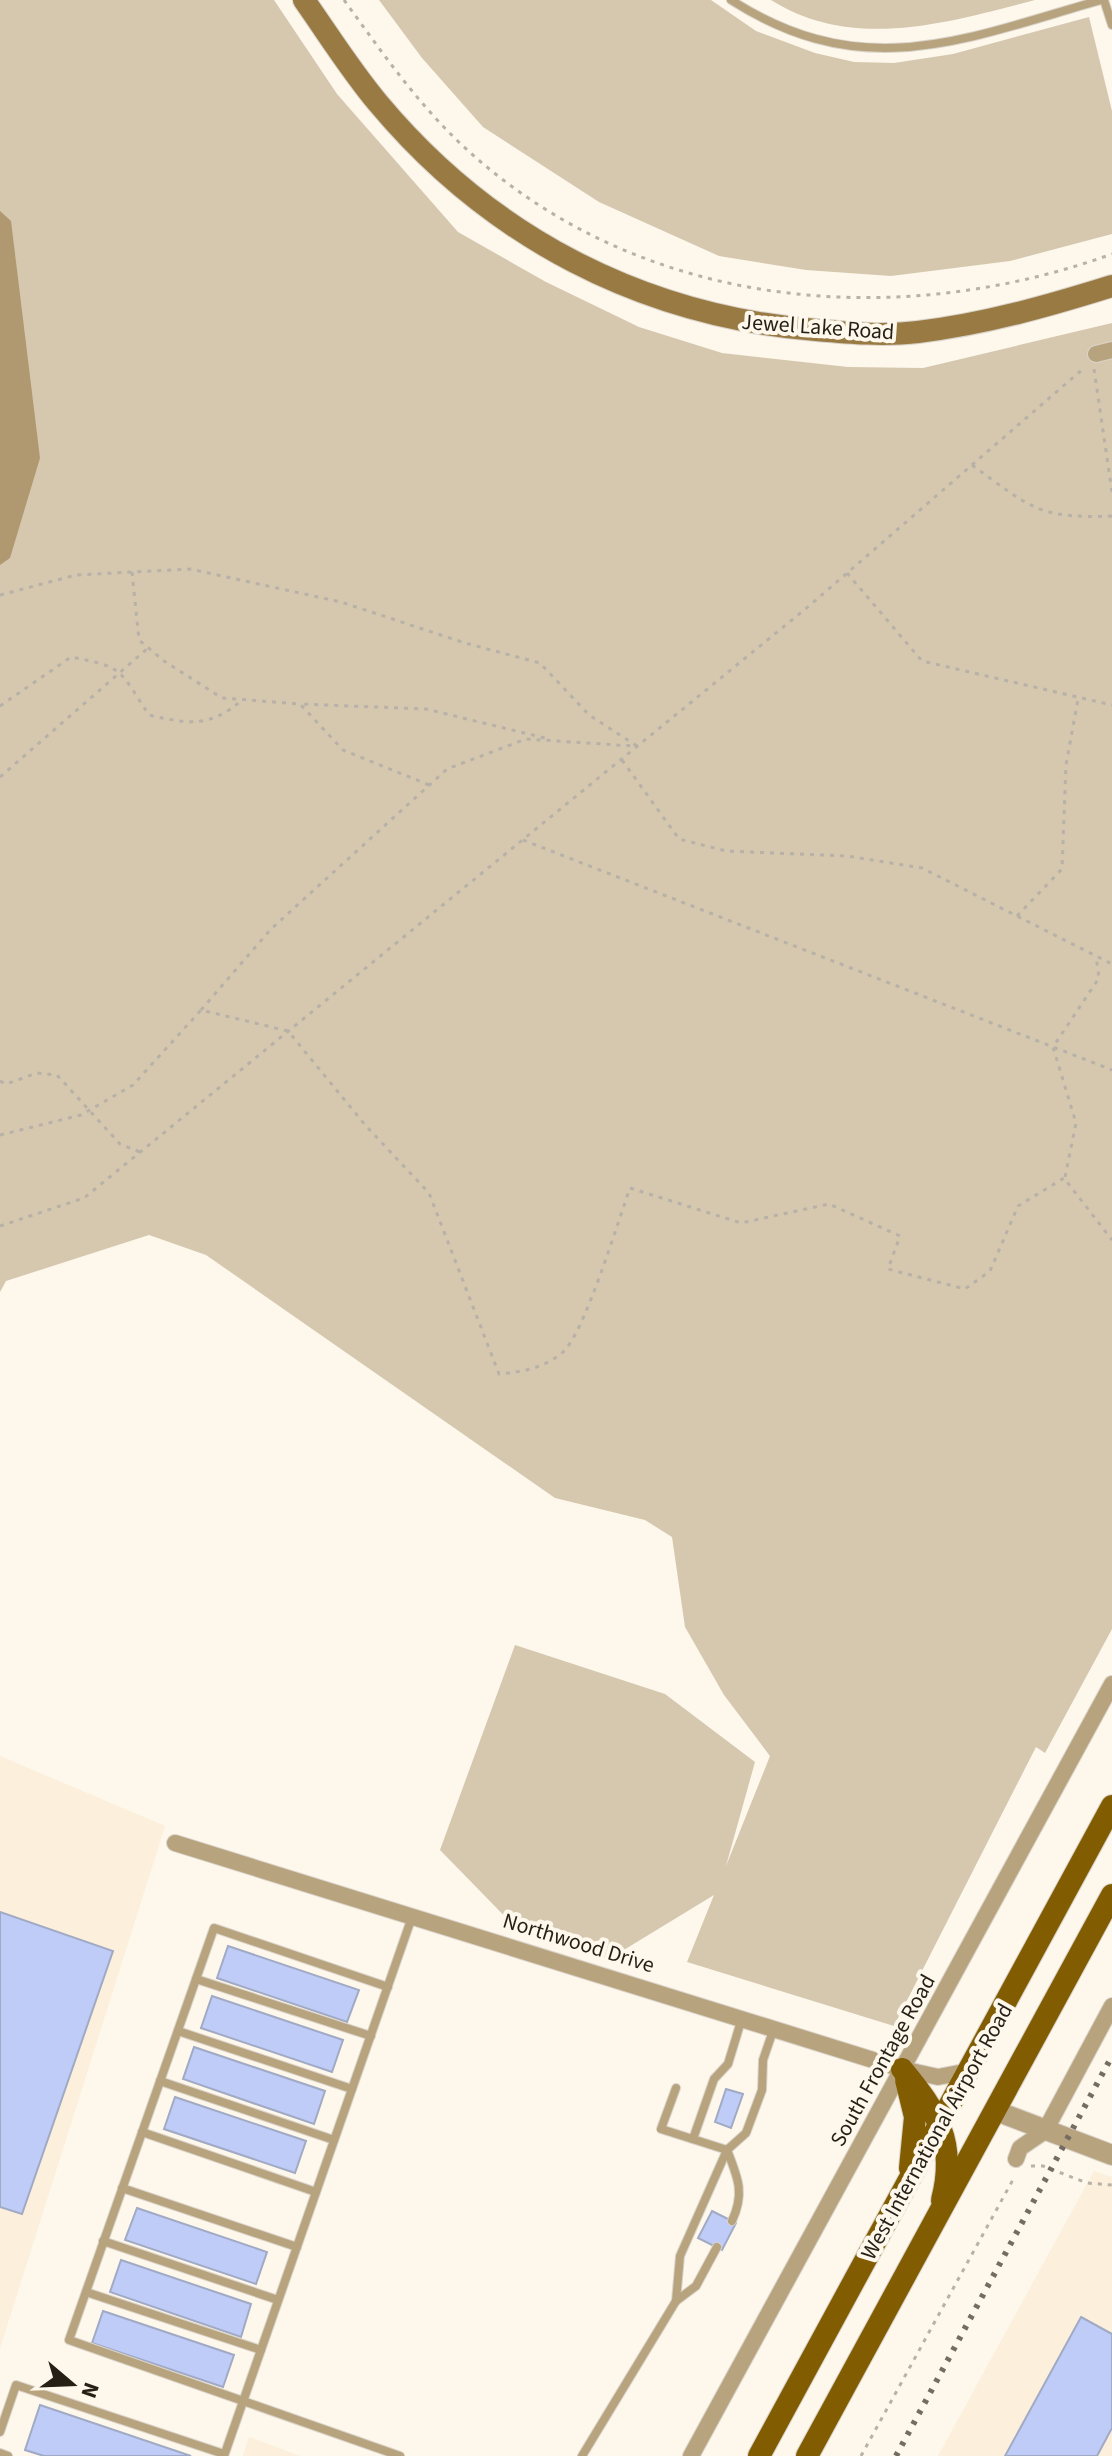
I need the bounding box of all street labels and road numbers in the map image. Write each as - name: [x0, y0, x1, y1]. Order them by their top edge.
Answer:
- street label: Jewel Lake Road: [740, 306, 895, 348]
- street label: Northwood Drive: [499, 1905, 659, 1981]
- street label: South Frontage Road: [822, 1968, 944, 2152]
- street label: West International Airport Road: [853, 1997, 1021, 2266]

